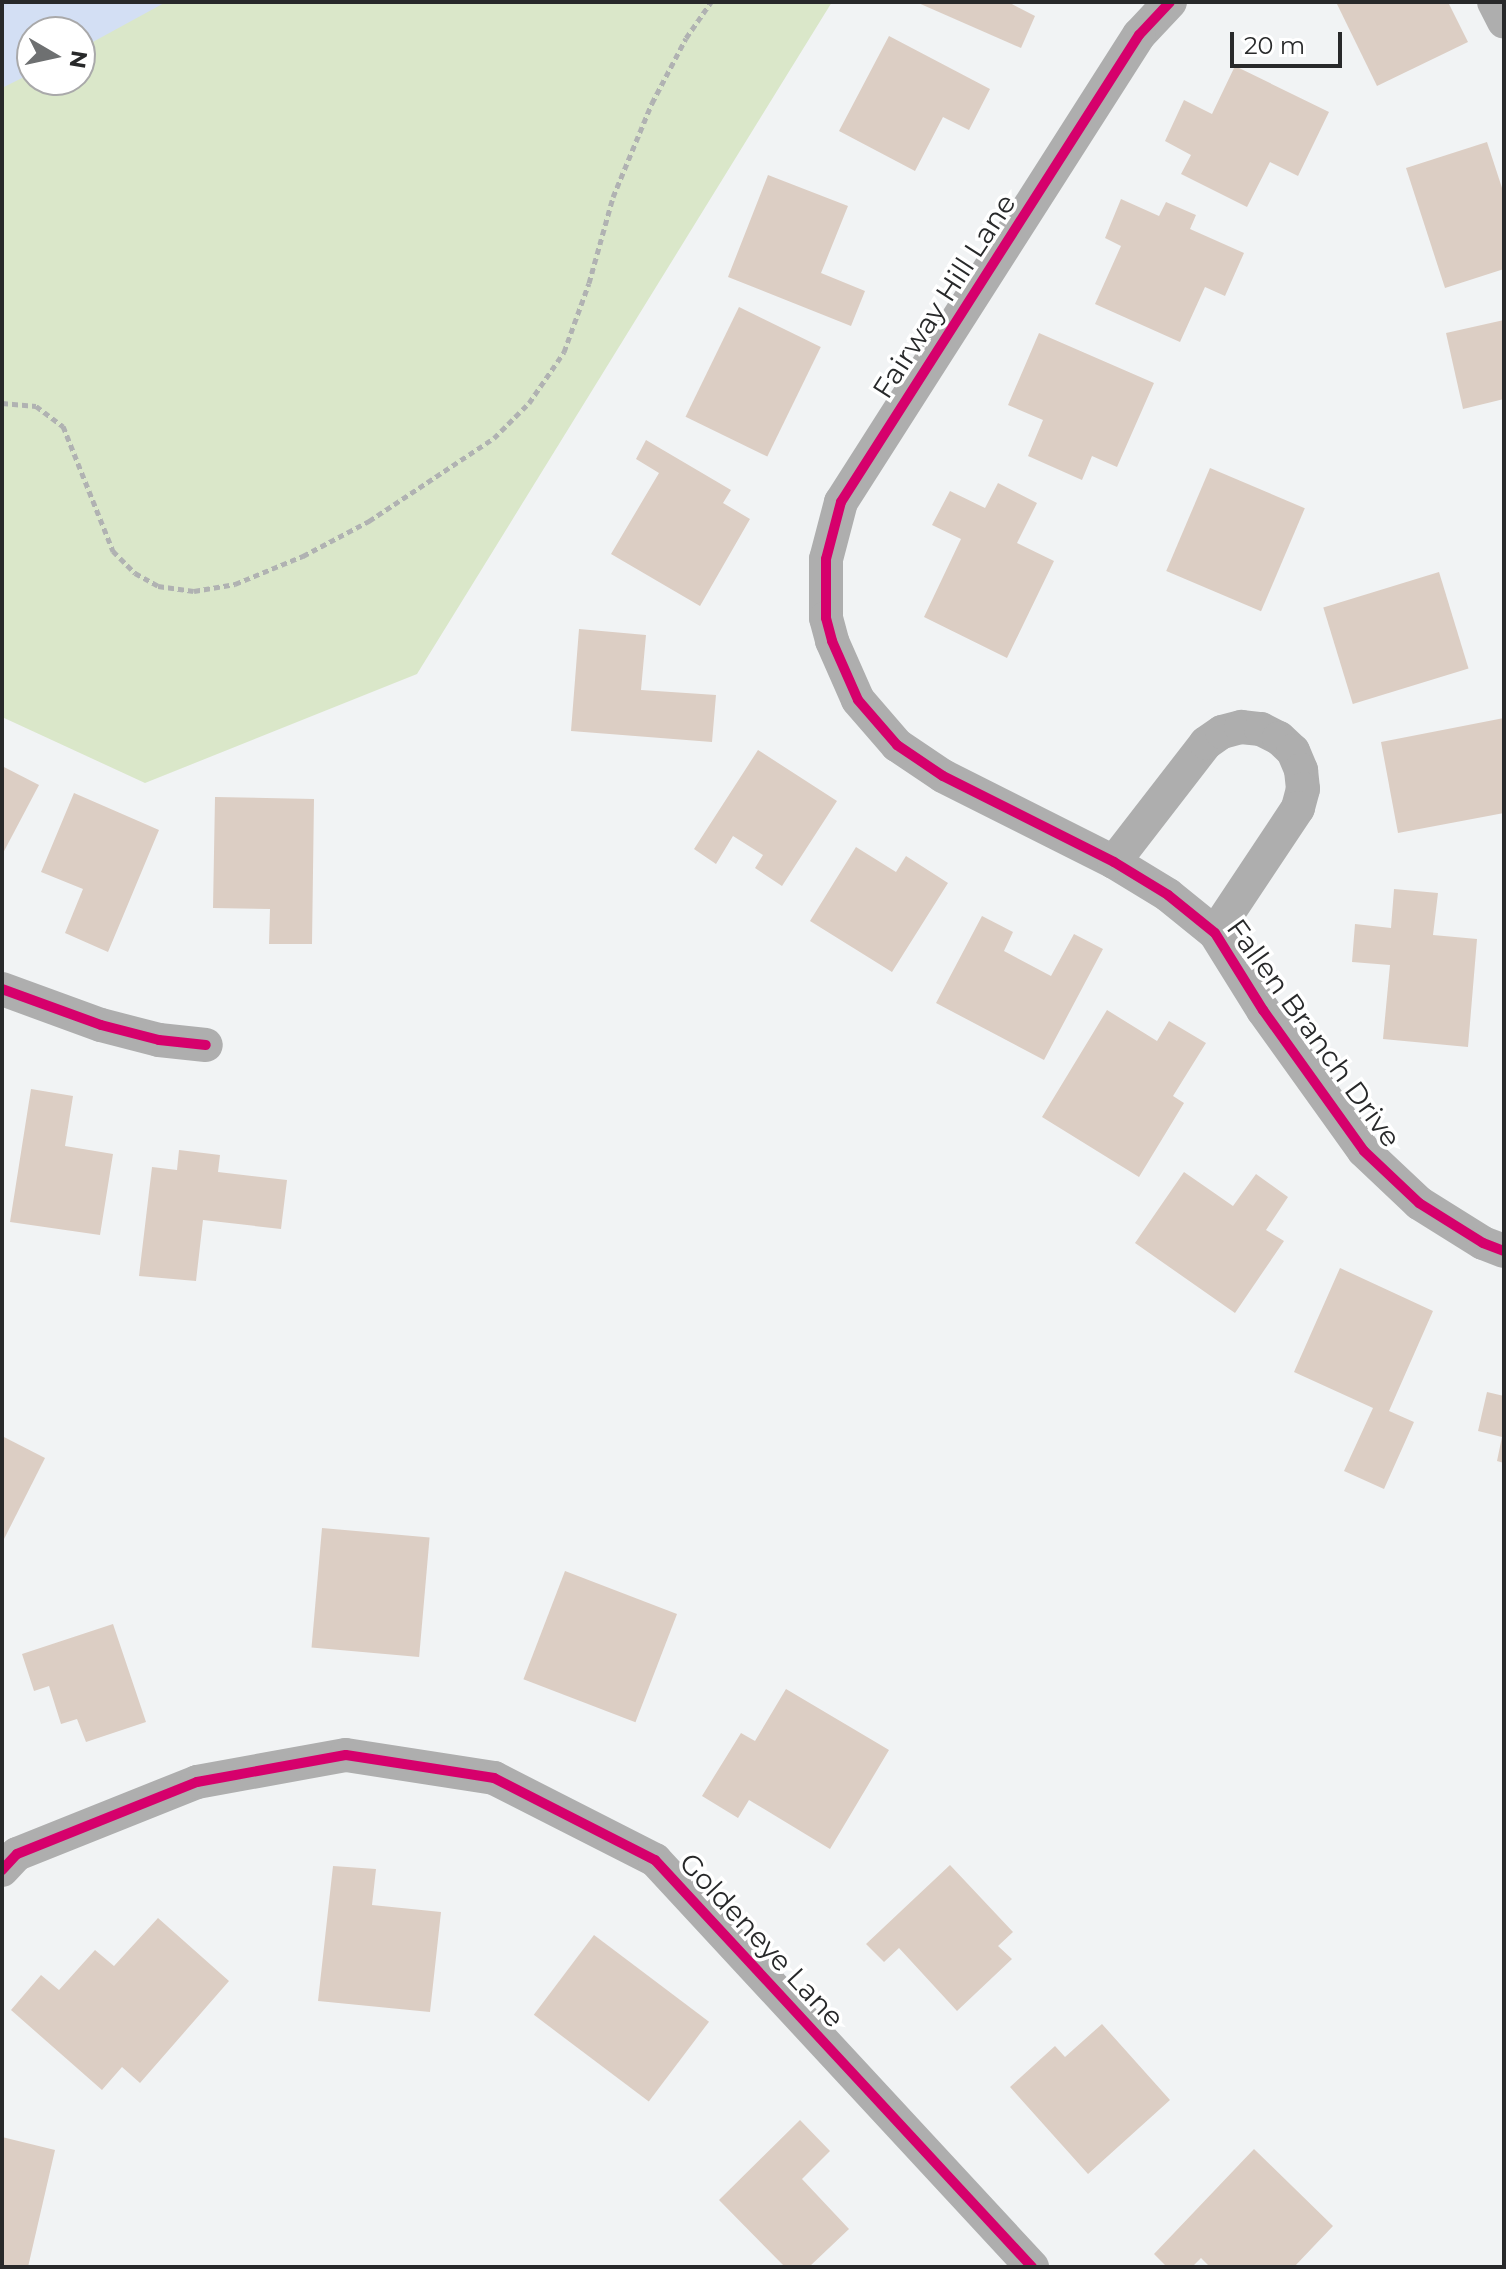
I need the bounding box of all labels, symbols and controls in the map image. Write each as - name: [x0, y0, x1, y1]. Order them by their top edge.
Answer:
- north arrow: [16, 16, 96, 96]
- scale bar: [1234, 16, 1346, 66]
- text: 20 m: [1244, 31, 1305, 60]
- text: N: [63, 49, 93, 70]
- street label: Fairway Hill Lane: [865, 187, 1023, 405]
- street label: Fallen Branch Drive: [1220, 912, 1408, 1154]
- street label: Goldeneye Lane: [673, 1846, 851, 2034]

